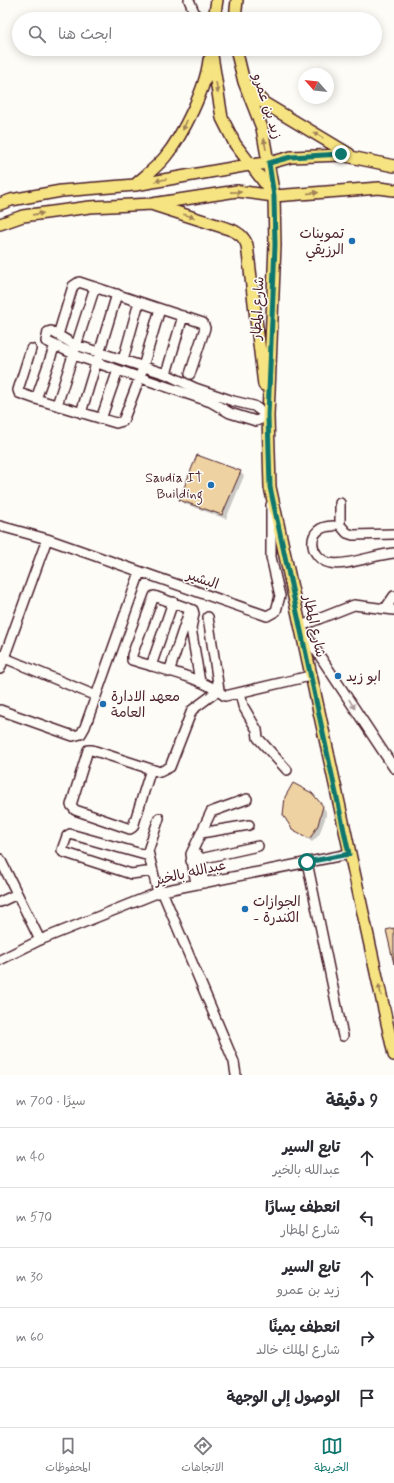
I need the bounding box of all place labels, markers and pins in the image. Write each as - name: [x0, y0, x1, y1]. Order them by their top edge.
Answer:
- place label: تموينات الرزيقي: [300, 225, 345, 262]
- marker: تموينات الرزيقي: [347, 236, 357, 246]
- place label: Saudia IT Building: [145, 469, 203, 505]
- marker: Saudia IT Building: [206, 480, 216, 490]
- place label: ابو زيد: [346, 668, 381, 686]
- marker: ابو زيد: [333, 671, 343, 681]
- place label: معهد الادارة العامة: [111, 688, 180, 722]
- marker: معهد الادارة العامة: [98, 699, 108, 709]
- place label: الجوازات - الكندرة: [253, 893, 301, 927]
- marker: الجوازات - الكندرة: [240, 904, 250, 914]

